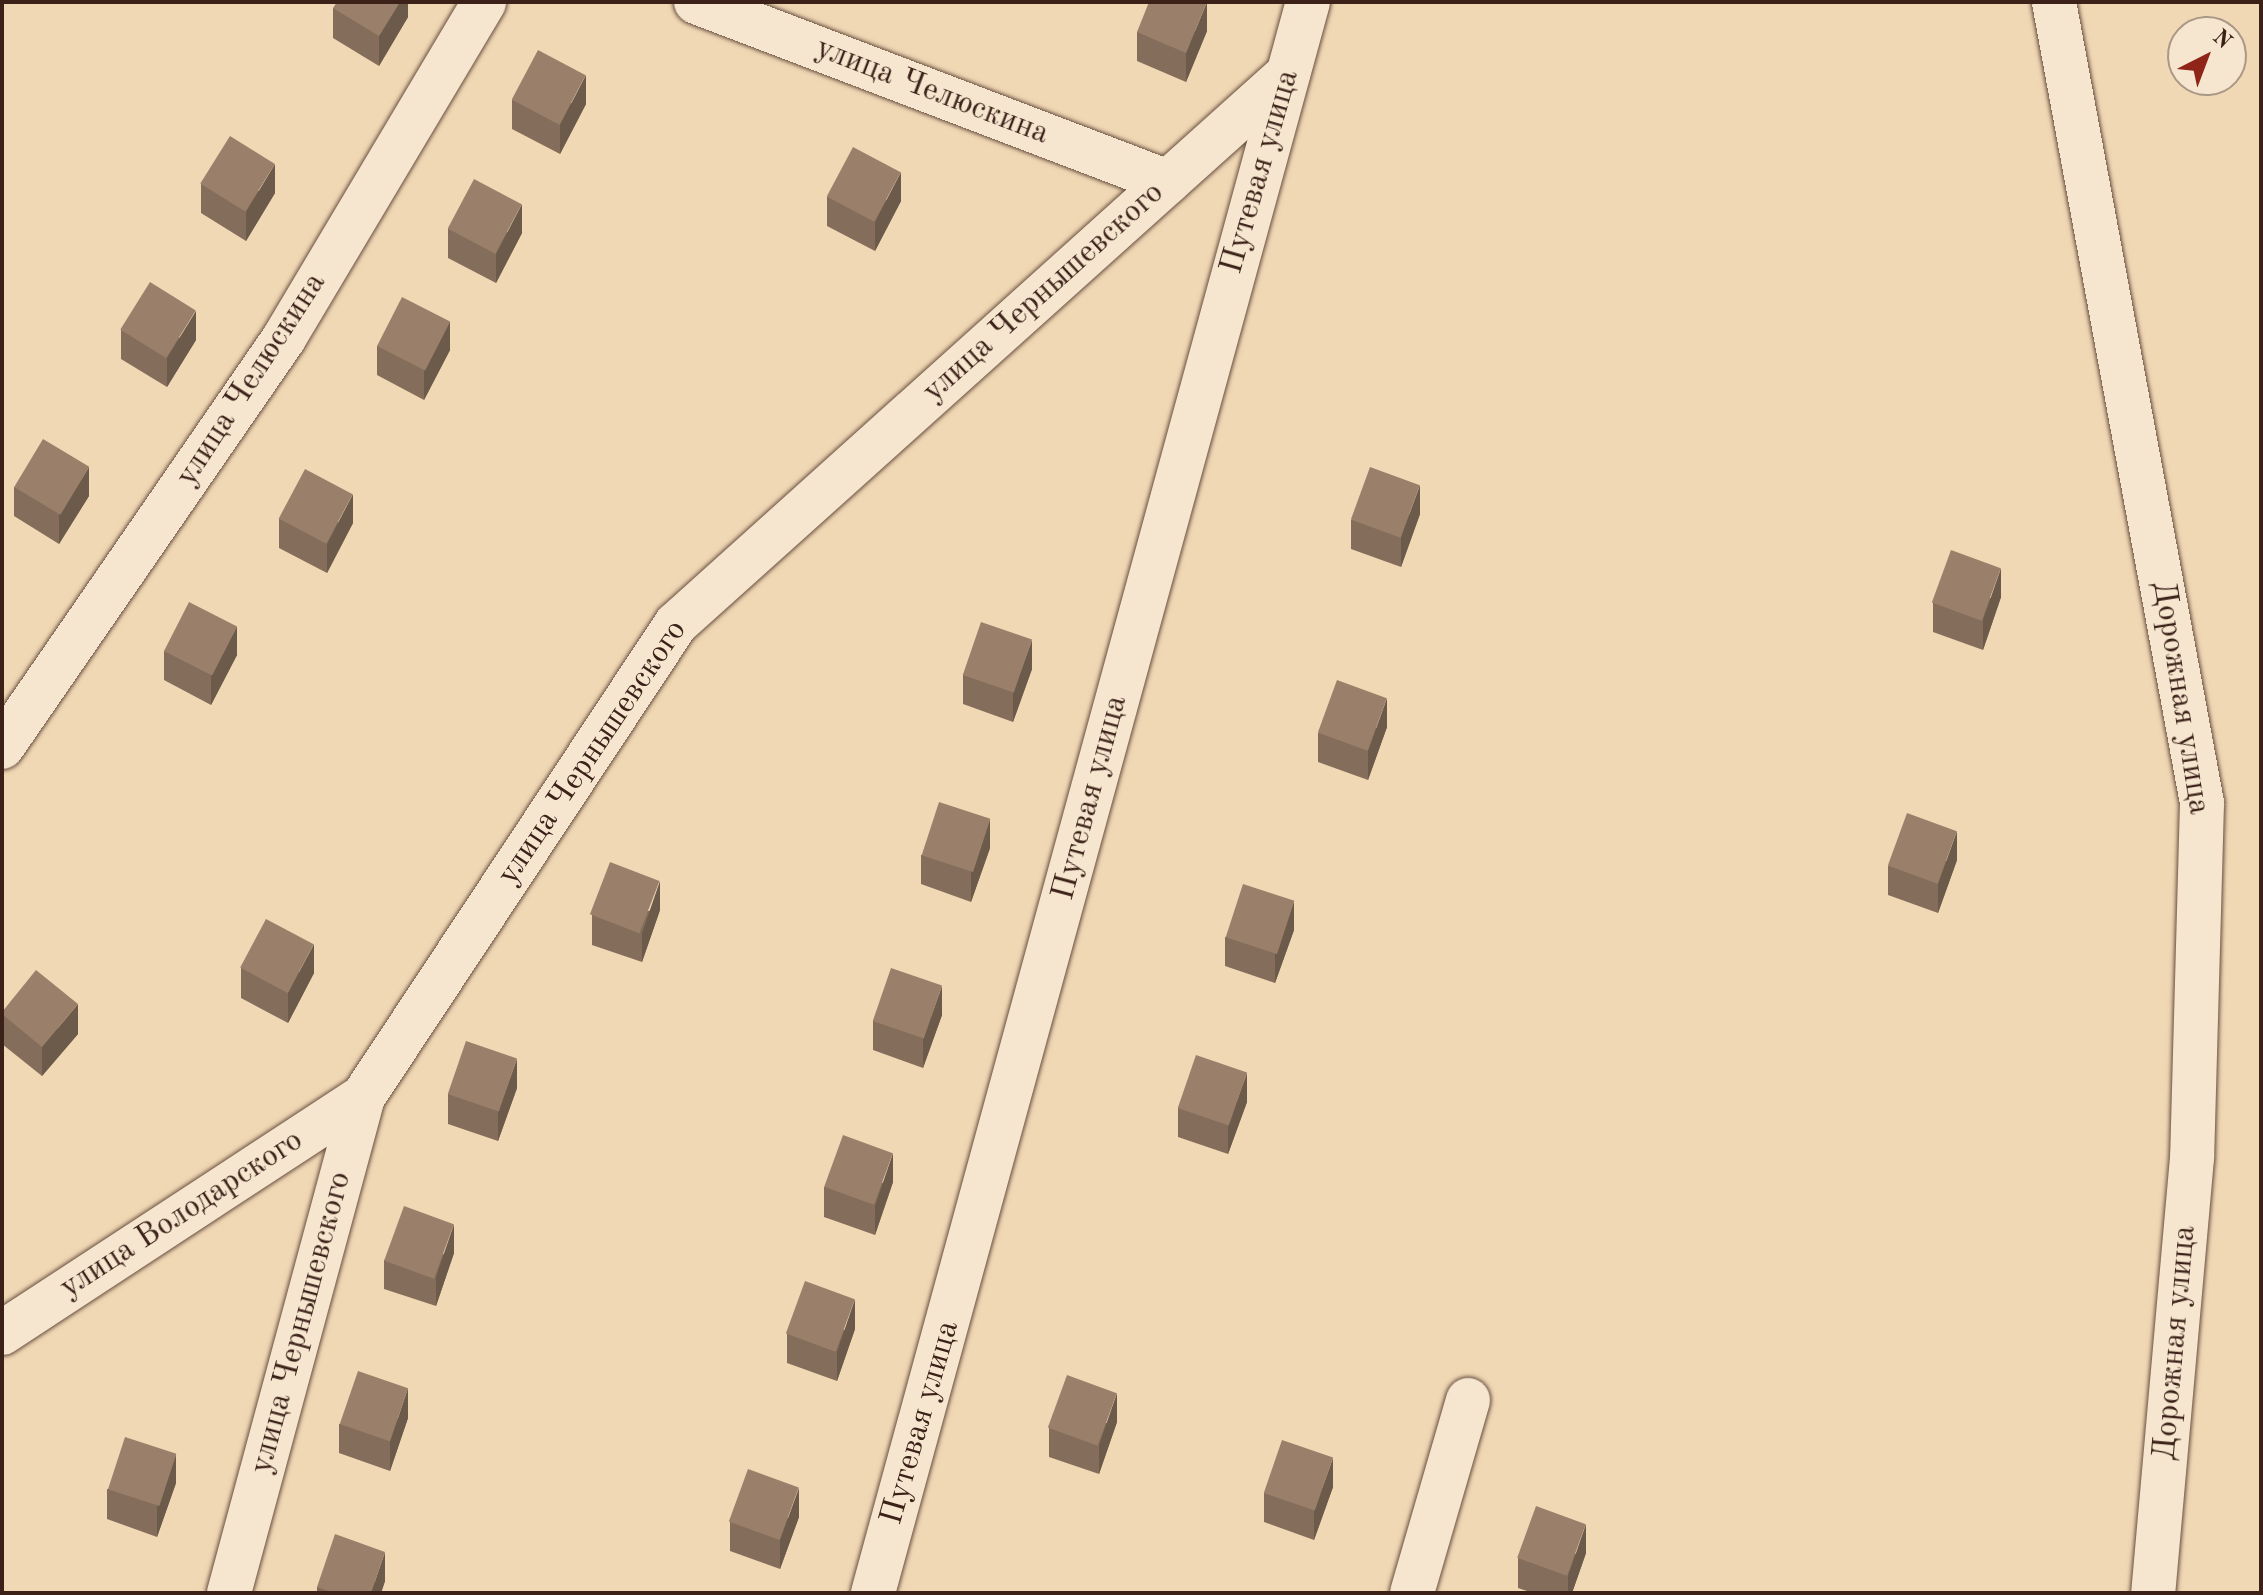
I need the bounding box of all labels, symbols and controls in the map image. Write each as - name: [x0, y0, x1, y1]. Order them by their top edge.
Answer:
- north arrow: [2167, 16, 2247, 96]
- text: N: [2208, 26, 2235, 53]
- street label: улица Челюскина: [810, 30, 1054, 154]
- street label: Путевая улица: [1214, 65, 1308, 279]
- street label: улица Чернышевского: [916, 175, 1172, 411]
- street label: улица Челюскина: [169, 266, 335, 494]
- street label: Дорожная улица: [2143, 579, 2217, 817]
- street label: улица Чернышевского: [490, 613, 696, 893]
- street label: Путевая улица: [1045, 691, 1137, 905]
- street label: улица Володарского: [53, 1122, 311, 1308]
- street label: улица Чернышевского: [243, 1168, 361, 1478]
- street label: Дорожная улица: [2147, 1224, 2205, 1462]
- street label: Путевая улица: [874, 1316, 968, 1530]

